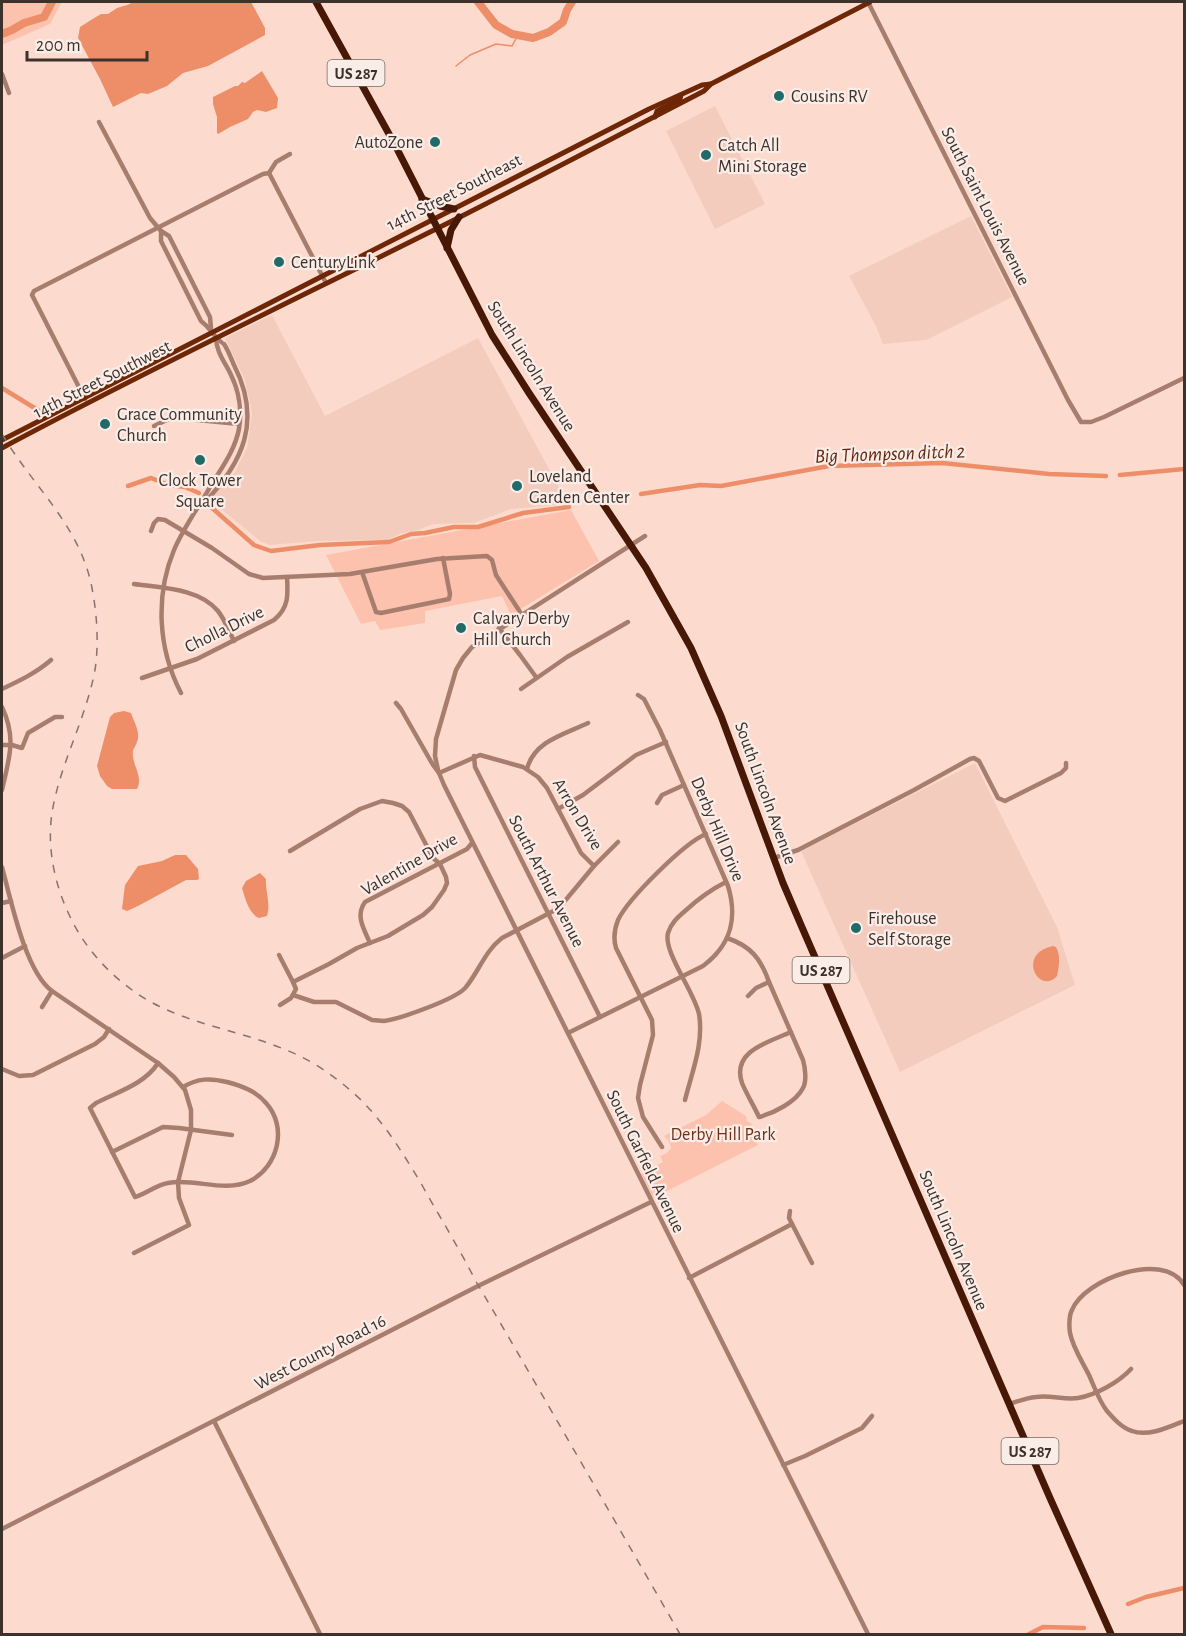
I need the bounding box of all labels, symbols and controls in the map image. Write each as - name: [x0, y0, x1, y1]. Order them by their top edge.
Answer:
- scale bar: [27, 24, 147, 62]
- text: 200 m: [36, 37, 81, 55]
- road number: US 287: [328, 60, 385, 86]
- place label: Cousins RV: [791, 88, 869, 106]
- marker: Cousins RV: [772, 89, 786, 103]
- street label: South Saint Louis Avenue: [937, 125, 1033, 288]
- place label: AutoZone: [354, 134, 423, 152]
- marker: AutoZone: [428, 135, 442, 149]
- place label: Catch All Mini Storage: [718, 137, 807, 176]
- marker: Catch All Mini Storage: [699, 148, 713, 162]
- street label: 14th Street Southeast: [384, 151, 525, 235]
- place label: CenturyLink: [291, 254, 376, 272]
- marker: CenturyLink: [272, 255, 286, 269]
- street label: South Lincoln Avenue: [484, 298, 579, 435]
- street label: 14th Street Southwest: [31, 337, 174, 422]
- place label: Grace Community Church: [117, 406, 242, 445]
- marker: Grace Community Church: [98, 417, 112, 431]
- water label: Big Thompson ditch 2: [814, 441, 966, 467]
- marker: Clock Tower Square: [193, 453, 207, 467]
- place label: Loveland Garden Center: [529, 468, 630, 507]
- place label: Clock Tower Square: [159, 472, 242, 511]
- marker: Loveland Garden Center: [510, 479, 524, 493]
- street label: Cholla Drive: [182, 603, 267, 657]
- place label: Calvary Derby Hill Church: [473, 610, 570, 649]
- marker: Calvary Derby Hill Church: [454, 621, 468, 635]
- street label: South Lincoln Avenue: [731, 720, 799, 867]
- street label: Derby Hill Drive: [687, 775, 747, 884]
- street label: Arron Drive: [549, 776, 606, 854]
- street label: South Arthur Avenue: [505, 812, 587, 950]
- street label: Valentine Drive: [358, 830, 461, 900]
- place label: Firehouse Self Storage: [868, 910, 951, 949]
- marker: Firehouse Self Storage: [849, 921, 863, 935]
- road number: US 287: [792, 957, 850, 983]
- street label: South Garfield Avenue: [603, 1087, 687, 1236]
- park label: Derby Hill Park: [670, 1126, 776, 1144]
- street label: South Lincoln Avenue: [915, 1168, 991, 1313]
- street label: West County Road 16: [252, 1312, 389, 1394]
- road number: US 287: [1002, 1438, 1058, 1464]

